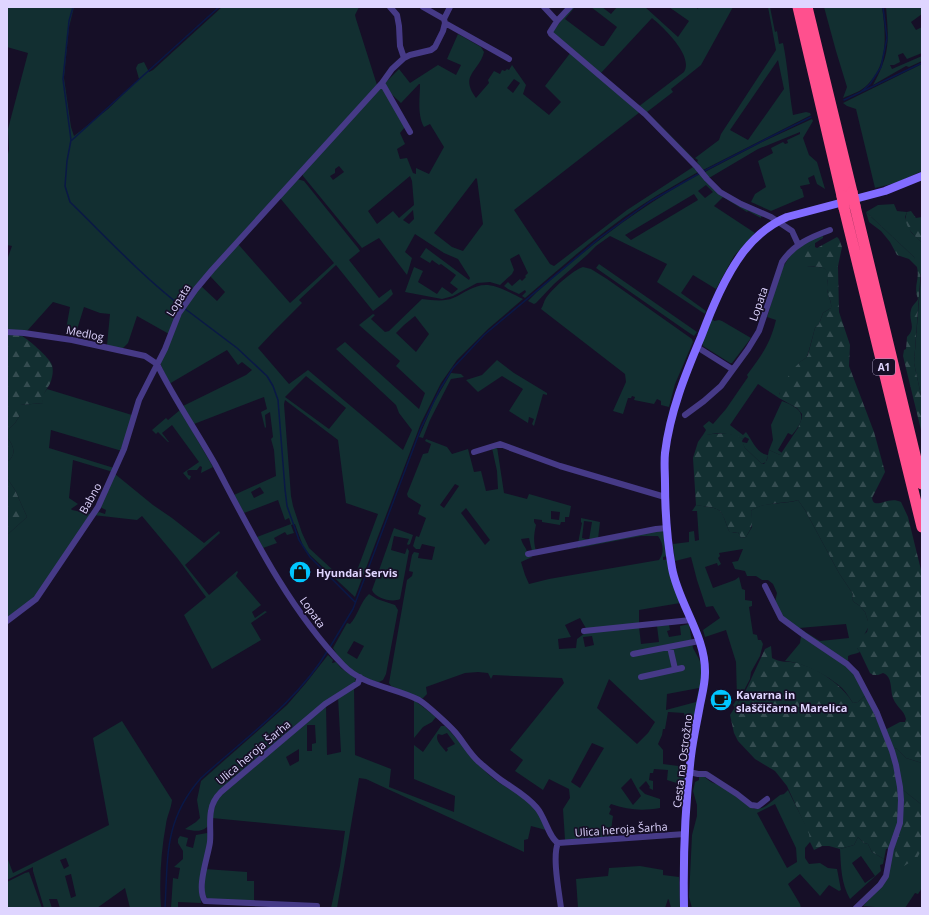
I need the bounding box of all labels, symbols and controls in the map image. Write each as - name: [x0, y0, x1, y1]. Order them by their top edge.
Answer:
- street label: Lopata: [162, 281, 194, 319]
- street label: Lopata: [745, 285, 771, 323]
- street label: Medlog: [65, 322, 105, 344]
- road number: A1: [873, 359, 895, 375]
- street label: Babno: [75, 479, 105, 516]
- shop icon: Hyundai Servis: [287, 559, 313, 585]
- place label: Hyundai Servis: [316, 565, 398, 580]
- street label: Lopata: [297, 593, 329, 631]
- cafe icon: Kavarna in slaščičarna Marelica: [708, 687, 734, 713]
- place label: Kavarna in slaščičarna Marelica: [736, 687, 848, 715]
- street label: Cesta na Ostrožno: [669, 713, 695, 809]
- street label: Ulica heroja Šarha: [213, 716, 293, 788]
- street label: Ulica heroja Šarha: [574, 818, 668, 840]

